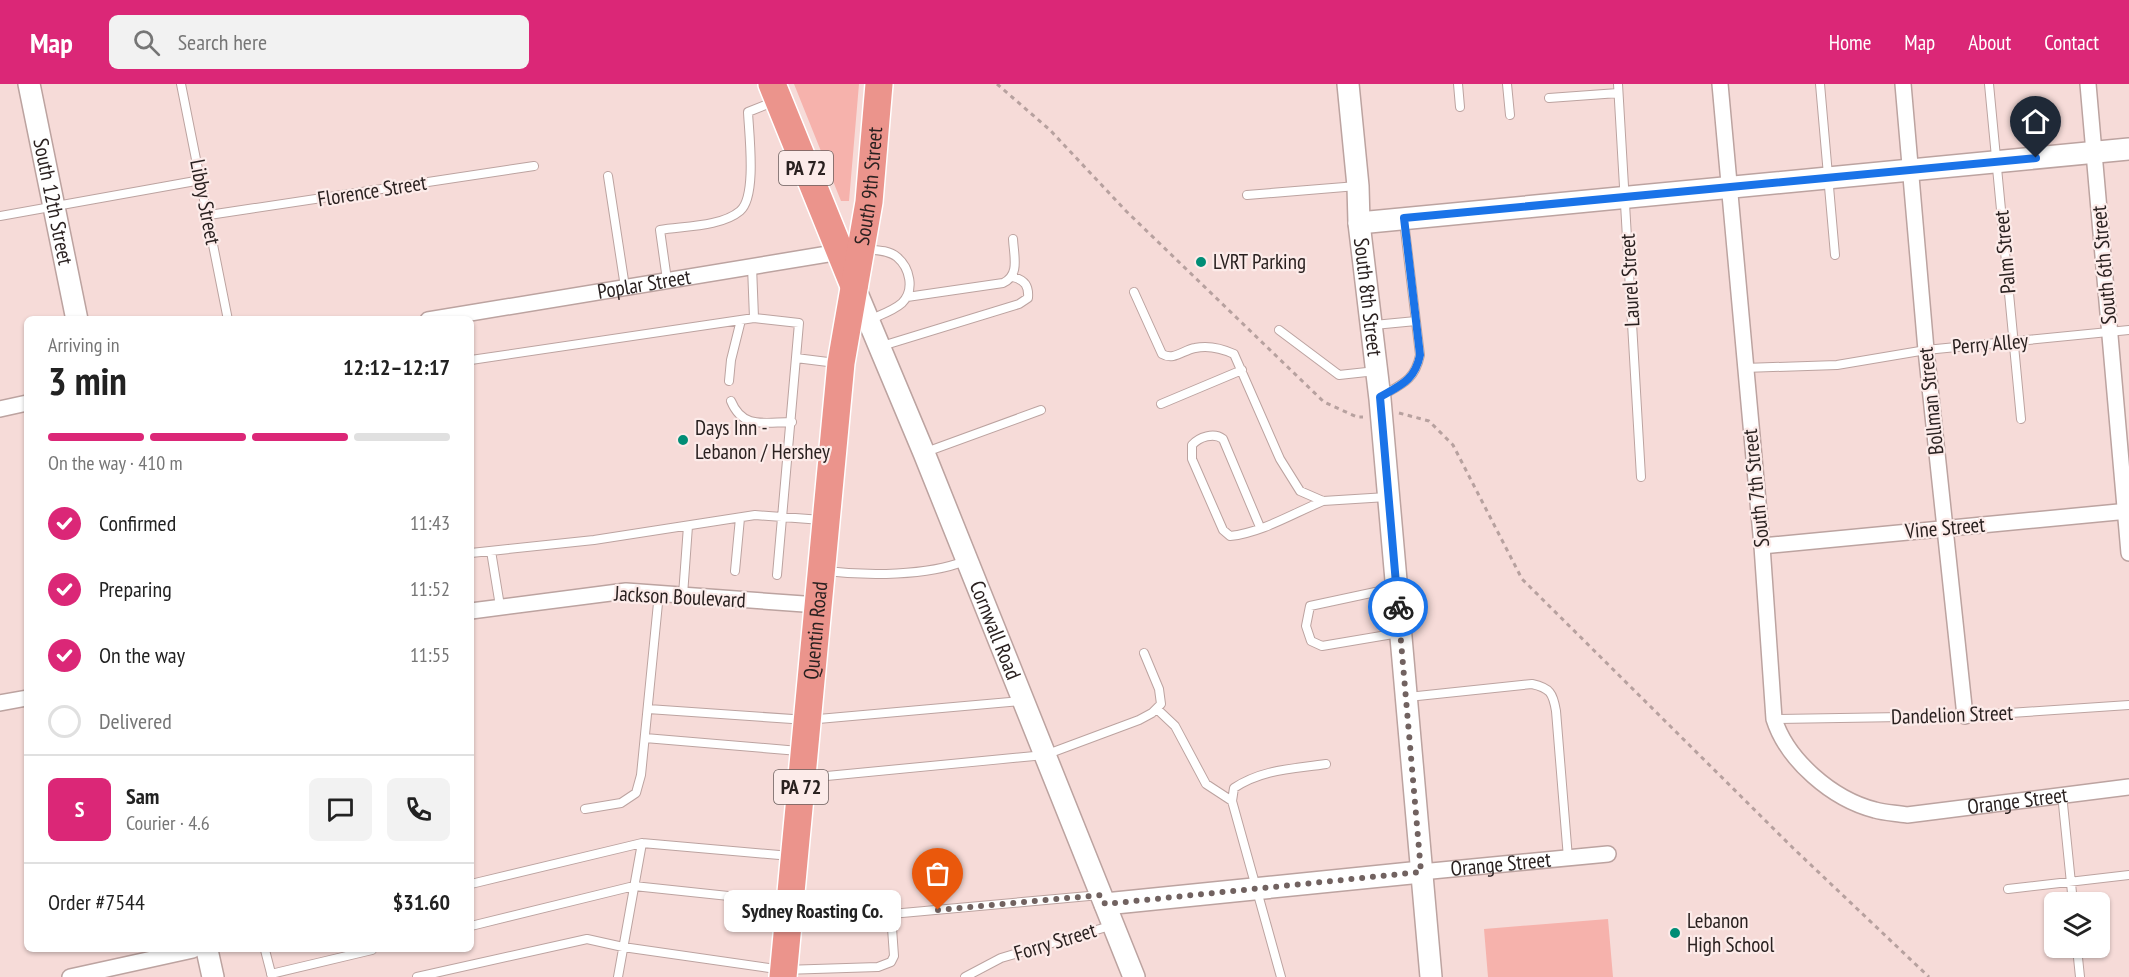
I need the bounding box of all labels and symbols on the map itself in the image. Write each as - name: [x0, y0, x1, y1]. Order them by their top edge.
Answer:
- pin: [2010, 96, 2061, 158]
- street label: South 9th Street: [848, 125, 888, 247]
- street label: South 12th Street: [27, 136, 79, 267]
- road number: PA 72: [779, 151, 833, 185]
- street label: Libby Street: [184, 157, 227, 247]
- street label: Florence Street: [315, 169, 429, 212]
- street label: South 6th Street: [2085, 204, 2122, 326]
- street label: Palm Street: [1987, 209, 2022, 295]
- street label: Laurel Street: [1614, 233, 1645, 327]
- street label: South 8th Street: [1348, 236, 1389, 358]
- place label: LVRT Parking: [1213, 248, 1306, 275]
- marker: LVRT Parking: [1194, 255, 1208, 269]
- street label: Poplar Street: [595, 263, 693, 305]
- street label: Perry Alley: [1951, 327, 2029, 360]
- street label: Bollman Street: [1911, 346, 1950, 456]
- place label: Days Inn - Lebanon / Hershey: [695, 414, 830, 465]
- street label: South 7th Street: [1736, 427, 1775, 549]
- marker: Days Inn - Lebanon / Hershey: [676, 433, 690, 447]
- street label: Vine Street: [1903, 511, 1986, 545]
- street label: Cornwall Road: [964, 577, 1027, 683]
- courier: [1368, 577, 1428, 637]
- street label: Jackson Boulevard: [613, 580, 746, 613]
- street label: Quentin Road: [797, 580, 833, 681]
- street label: Dandelion Street: [1891, 699, 2014, 730]
- road number: PA 72: [774, 770, 828, 804]
- street label: Orange Street: [1966, 781, 2069, 820]
- street label: Orange Street: [1449, 846, 1552, 882]
- pin: [912, 848, 963, 910]
- callout: Sydney Roasting Co.: [725, 889, 902, 931]
- place label: Lebanon High School: [1687, 907, 1774, 958]
- street label: Forry Street: [1011, 916, 1099, 967]
- marker: Lebanon High School: [1668, 926, 1682, 940]

